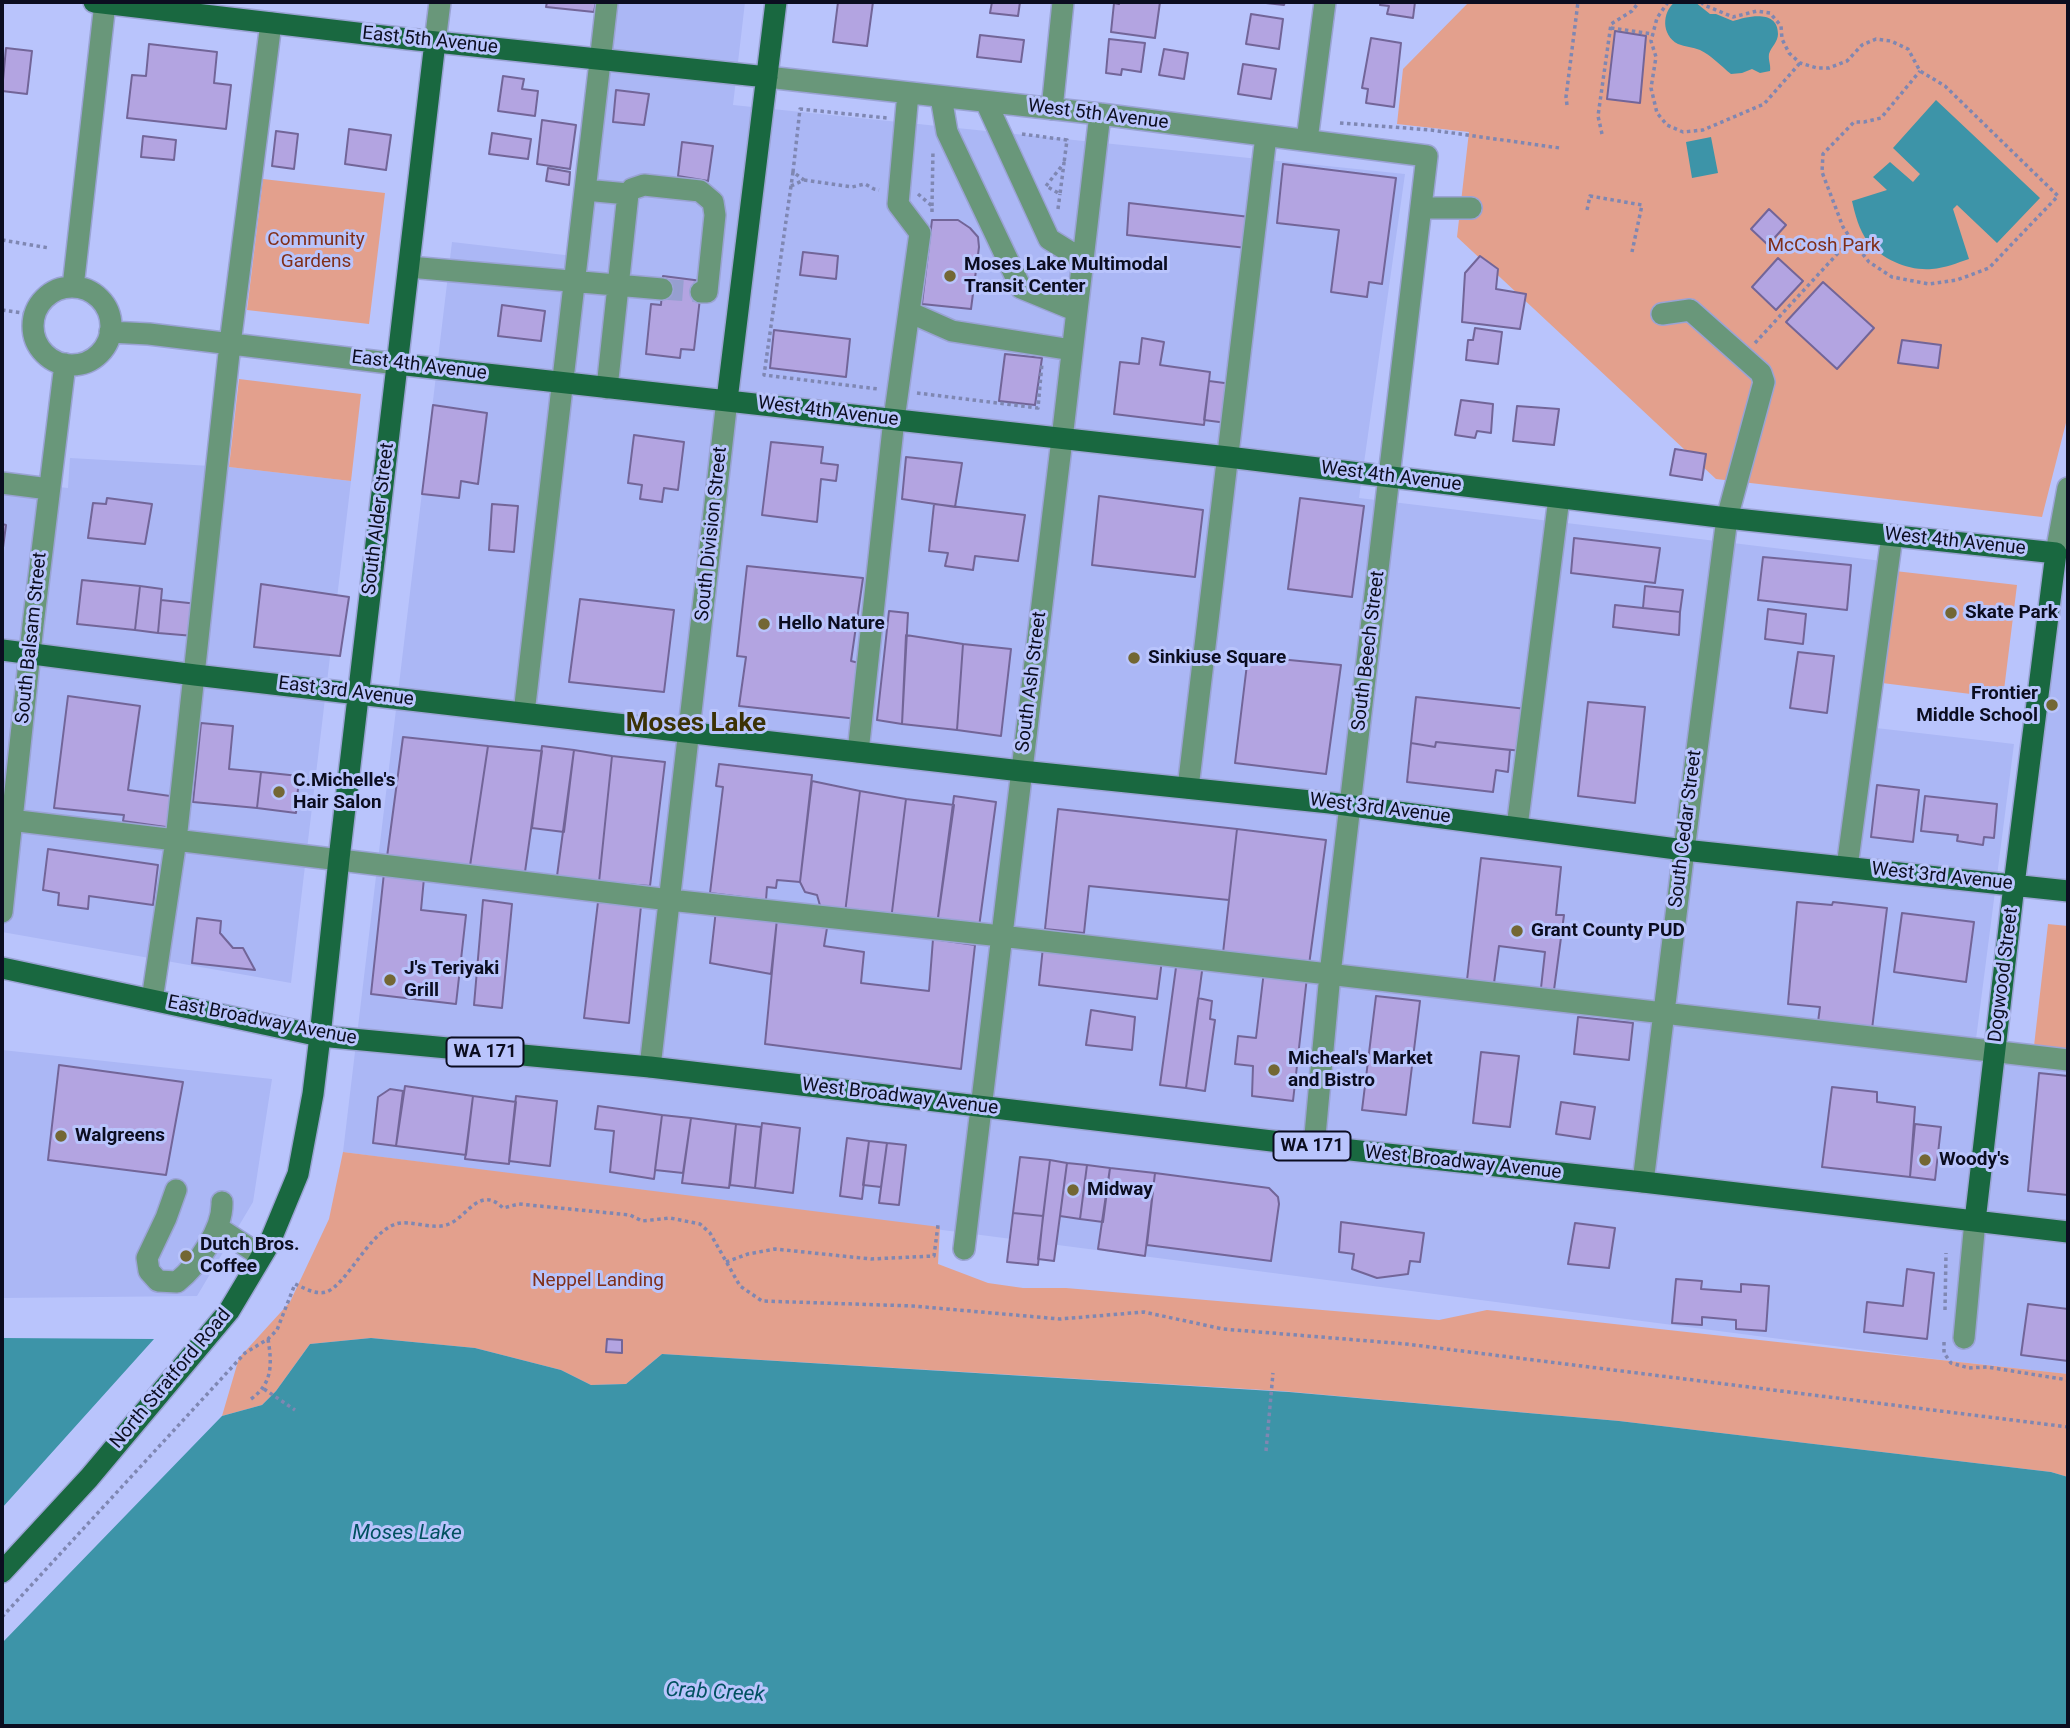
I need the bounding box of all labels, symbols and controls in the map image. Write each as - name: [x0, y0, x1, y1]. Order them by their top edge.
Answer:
- street label: East 5th Avenue: [361, 23, 499, 59]
- street label: West 5th Avenue: [1026, 95, 1170, 135]
- park label: Community Gardens: [267, 229, 365, 273]
- park label: McCosh Park: [1767, 235, 1881, 257]
- place label: Moses Lake Multimodal Transit Center: [964, 254, 1168, 298]
- marker: Moses Lake Multimodal Transit Center: [942, 268, 958, 284]
- street label: East 4th Avenue: [350, 346, 488, 386]
- street label: West 4th Avenue: [756, 392, 900, 432]
- street label: South Alder Street: [358, 442, 400, 596]
- street label: South Division Street: [691, 446, 733, 622]
- street label: West 4th Avenue: [1319, 457, 1463, 497]
- street label: West 4th Avenue: [1883, 523, 2027, 561]
- street label: South Balsam Street: [12, 551, 52, 725]
- street label: South Beech Street: [1348, 570, 1390, 732]
- place label: Skate Park: [1965, 602, 2058, 624]
- marker: Skate Park: [1943, 605, 1959, 621]
- street label: South Ash Street: [1012, 610, 1052, 754]
- place label: Hello Nature: [778, 613, 885, 635]
- marker: Hello Nature: [756, 616, 772, 632]
- place label: Sinkiuse Square: [1148, 647, 1286, 669]
- marker: Sinkiuse Square: [1126, 650, 1142, 666]
- street label: East 3rd Avenue: [277, 672, 415, 712]
- place label: Frontier Middle School: [1916, 683, 2038, 727]
- marker: Frontier Middle School: [2044, 697, 2060, 713]
- district label: Moses Lake: [626, 708, 766, 740]
- street label: South Cedar Street: [1665, 749, 1707, 909]
- place label: C.Michelle's Hair Salon: [293, 770, 396, 814]
- marker: C.Michelle's Hair Salon: [271, 784, 287, 800]
- street label: West 3rd Avenue: [1308, 789, 1452, 829]
- street label: West 3rd Avenue: [1870, 858, 2014, 896]
- street label: Dogwood Street: [1984, 906, 2024, 1044]
- place label: Grant County PUD: [1531, 920, 1685, 942]
- marker: Grant County PUD: [1509, 923, 1525, 939]
- place label: J's Teriyaki Grill: [404, 958, 499, 1002]
- marker: J's Teriyaki Grill: [382, 972, 398, 988]
- street label: East Broadway Avenue: [166, 991, 358, 1051]
- road number: WA 171: [447, 1037, 524, 1066]
- place label: Micheal's Market and Bistro: [1288, 1048, 1433, 1092]
- marker: Micheal's Market and Bistro: [1266, 1062, 1282, 1078]
- street label: West Broadway Avenue: [801, 1074, 999, 1120]
- place label: Walgreens: [75, 1125, 165, 1147]
- marker: Walgreens: [53, 1128, 69, 1144]
- road number: WA 171: [1274, 1132, 1350, 1161]
- street label: West Broadway Avenue: [1364, 1141, 1562, 1185]
- place label: Woody's: [1939, 1149, 2009, 1171]
- marker: Woody's: [1917, 1152, 1933, 1168]
- place label: Midway: [1087, 1179, 1153, 1201]
- marker: Midway: [1065, 1182, 1081, 1198]
- place label: Dutch Bros. Coffee: [200, 1234, 299, 1278]
- marker: Dutch Bros. Coffee: [178, 1248, 194, 1264]
- park label: Neppel Landing: [532, 1270, 664, 1292]
- street label: North Stratford Road: [106, 1304, 236, 1454]
- water label: Moses Lake: [352, 1521, 462, 1547]
- water label: Crab Creek: [665, 1678, 765, 1708]

